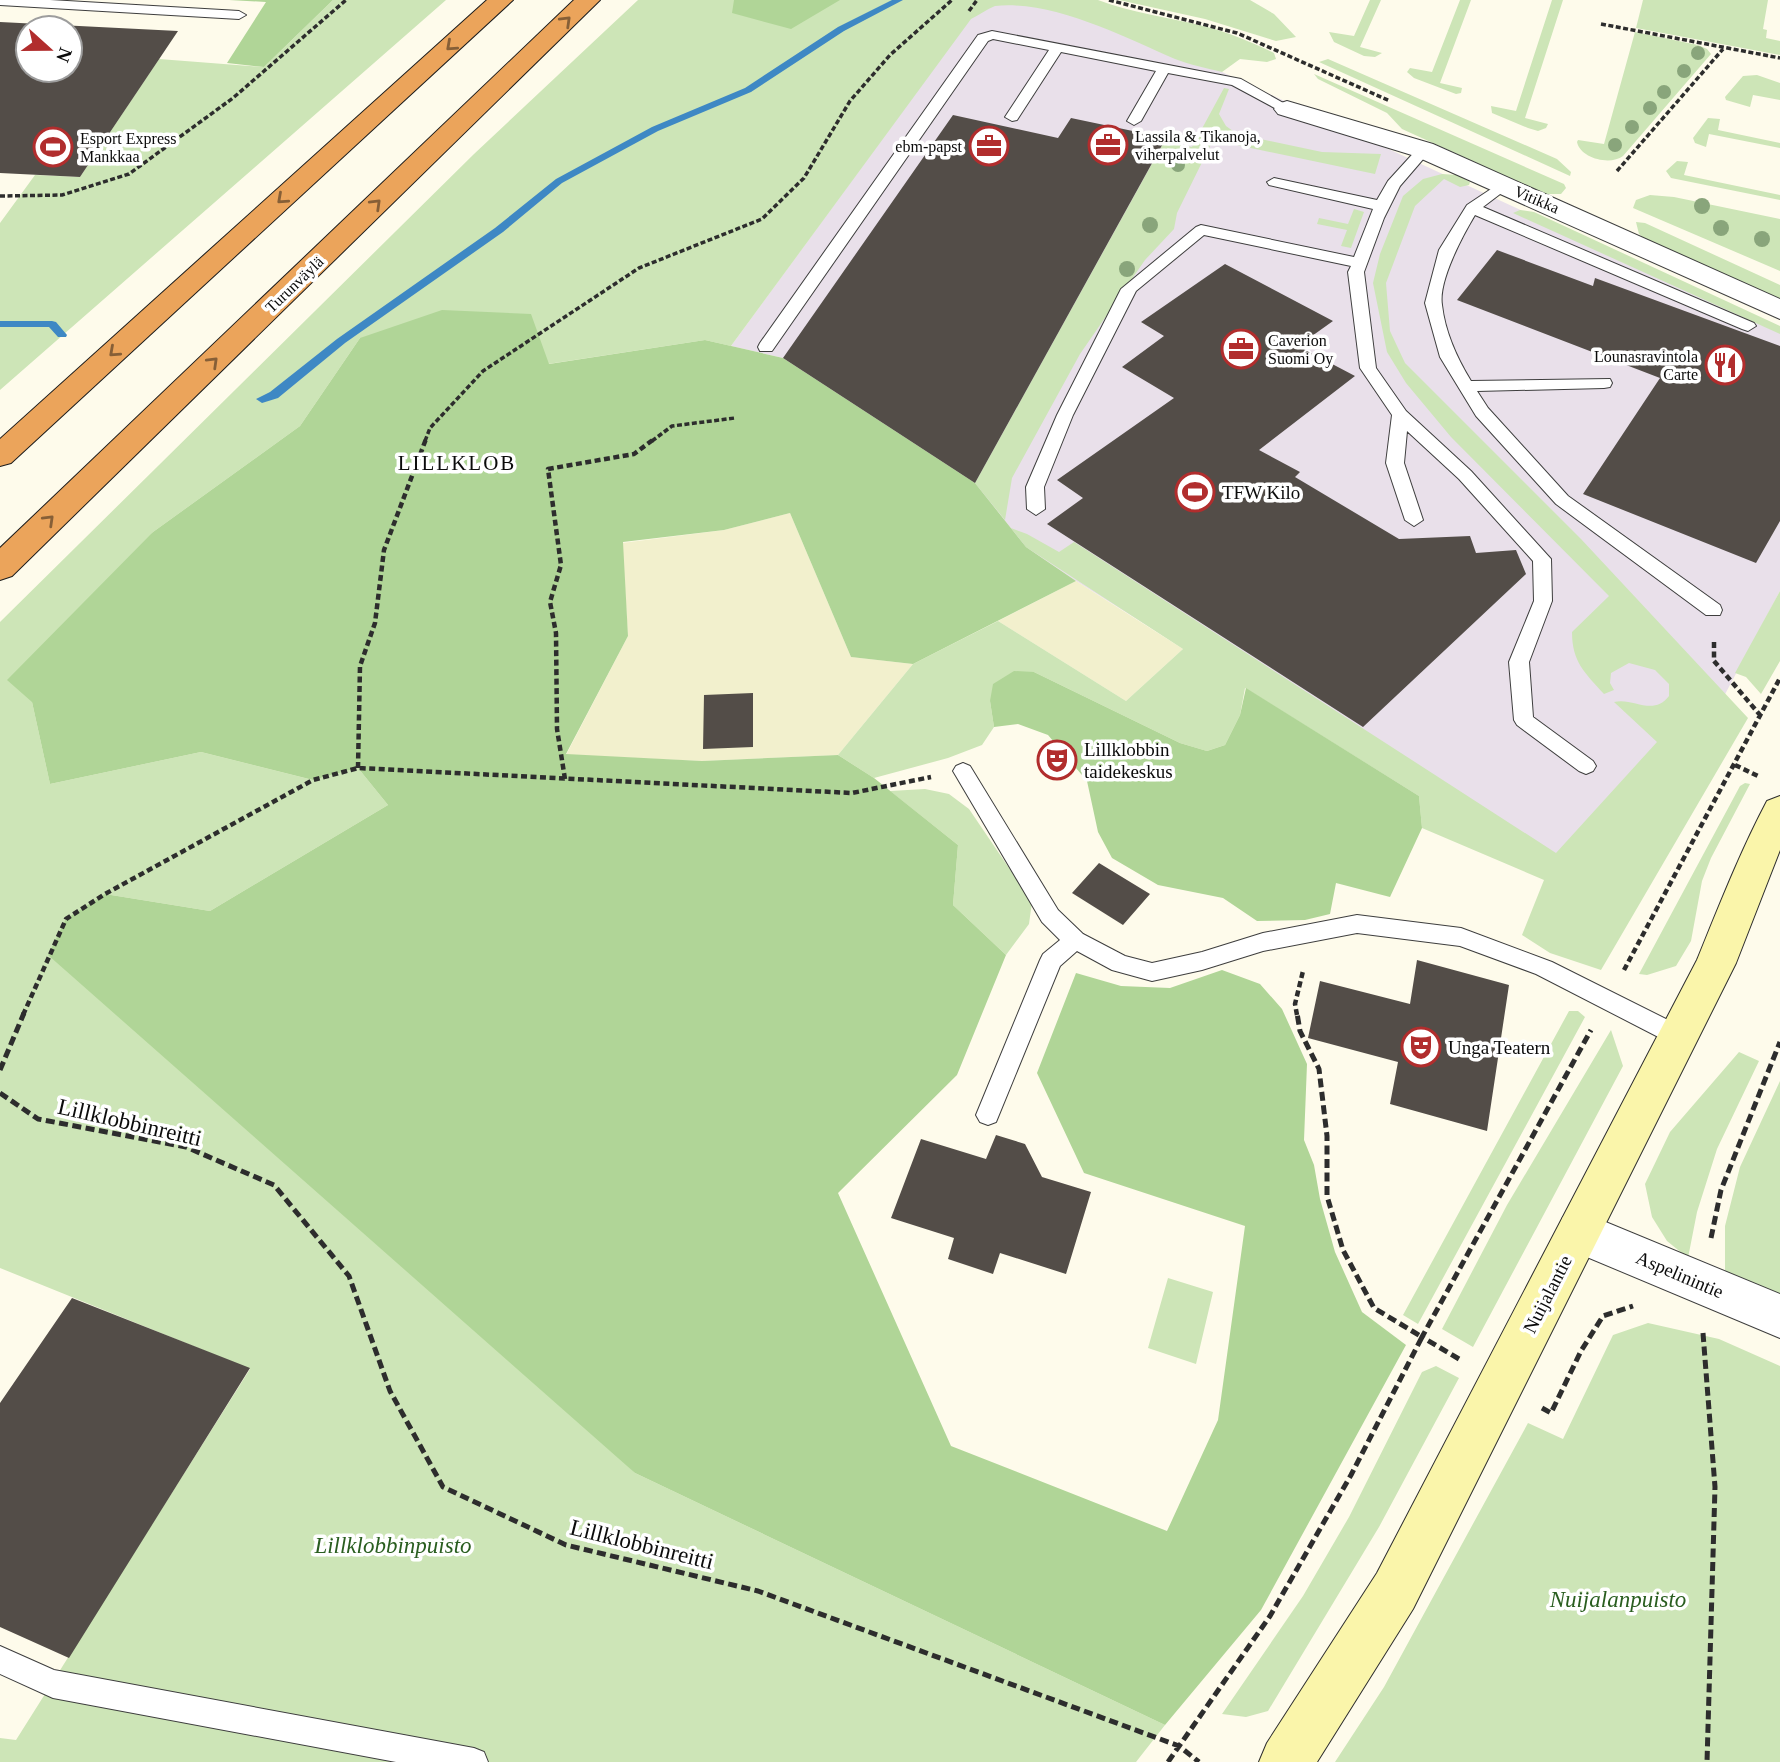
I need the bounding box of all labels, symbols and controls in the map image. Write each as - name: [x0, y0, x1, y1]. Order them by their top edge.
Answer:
- north arrow: [14, 14, 84, 84]
- one-way arrow: [558, 17, 571, 30]
- one-way arrow: [446, 38, 459, 50]
- text: N: [52, 45, 77, 65]
- office icon: Lassila & Tikanoja, viherpalvelut: [1087, 124, 1129, 166]
- office icon: ebm-papst: [968, 125, 1010, 167]
- sports icon: Esport Express Mankkaa: [32, 126, 74, 168]
- place label: Lassila & Tikanoja, viherpalvelut: [1135, 128, 1261, 164]
- place label: Esport Express Mankkaa: [80, 130, 176, 165]
- place label: ebm-papst: [895, 138, 963, 156]
- street label: Vitikka: [1512, 182, 1562, 216]
- one-way arrow: [277, 190, 290, 203]
- one-way arrow: [368, 200, 381, 213]
- street label: Turunväylä: [262, 253, 327, 317]
- office icon: Caverion Suomi Oy: [1220, 328, 1262, 370]
- place label: Caverion Suomi Oy: [1268, 332, 1333, 368]
- one-way arrow: [109, 344, 122, 356]
- restaurant icon: Lounasravintola Carte: [1704, 344, 1746, 386]
- place label: Lounasravintola Carte: [1594, 348, 1698, 383]
- one-way arrow: [205, 358, 218, 371]
- district label: LILLKLOB: [398, 451, 516, 475]
- sports icon: TFW Kilo: [1174, 471, 1216, 513]
- place label: TFW Kilo: [1222, 482, 1300, 503]
- one-way arrow: [41, 516, 54, 529]
- theatre icon: Lillklobbin taidekeskus: [1036, 739, 1078, 781]
- place label: Lillklobbin taidekeskus: [1084, 739, 1173, 782]
- theatre icon: Unga Teatern: [1400, 1026, 1442, 1068]
- place label: Unga Teatern: [1448, 1037, 1551, 1058]
- street label: Lillklobbinreitti: [55, 1094, 204, 1151]
- street label: Aspelinintie: [1633, 1247, 1727, 1302]
- street label: Nuijalantie: [1519, 1252, 1576, 1337]
- street label: Lillklobbinreitti: [568, 1515, 716, 1574]
- park label: Lillklobbinpuisto: [313, 1533, 472, 1558]
- park label: Nuijalanpuisto: [1549, 1587, 1686, 1612]

